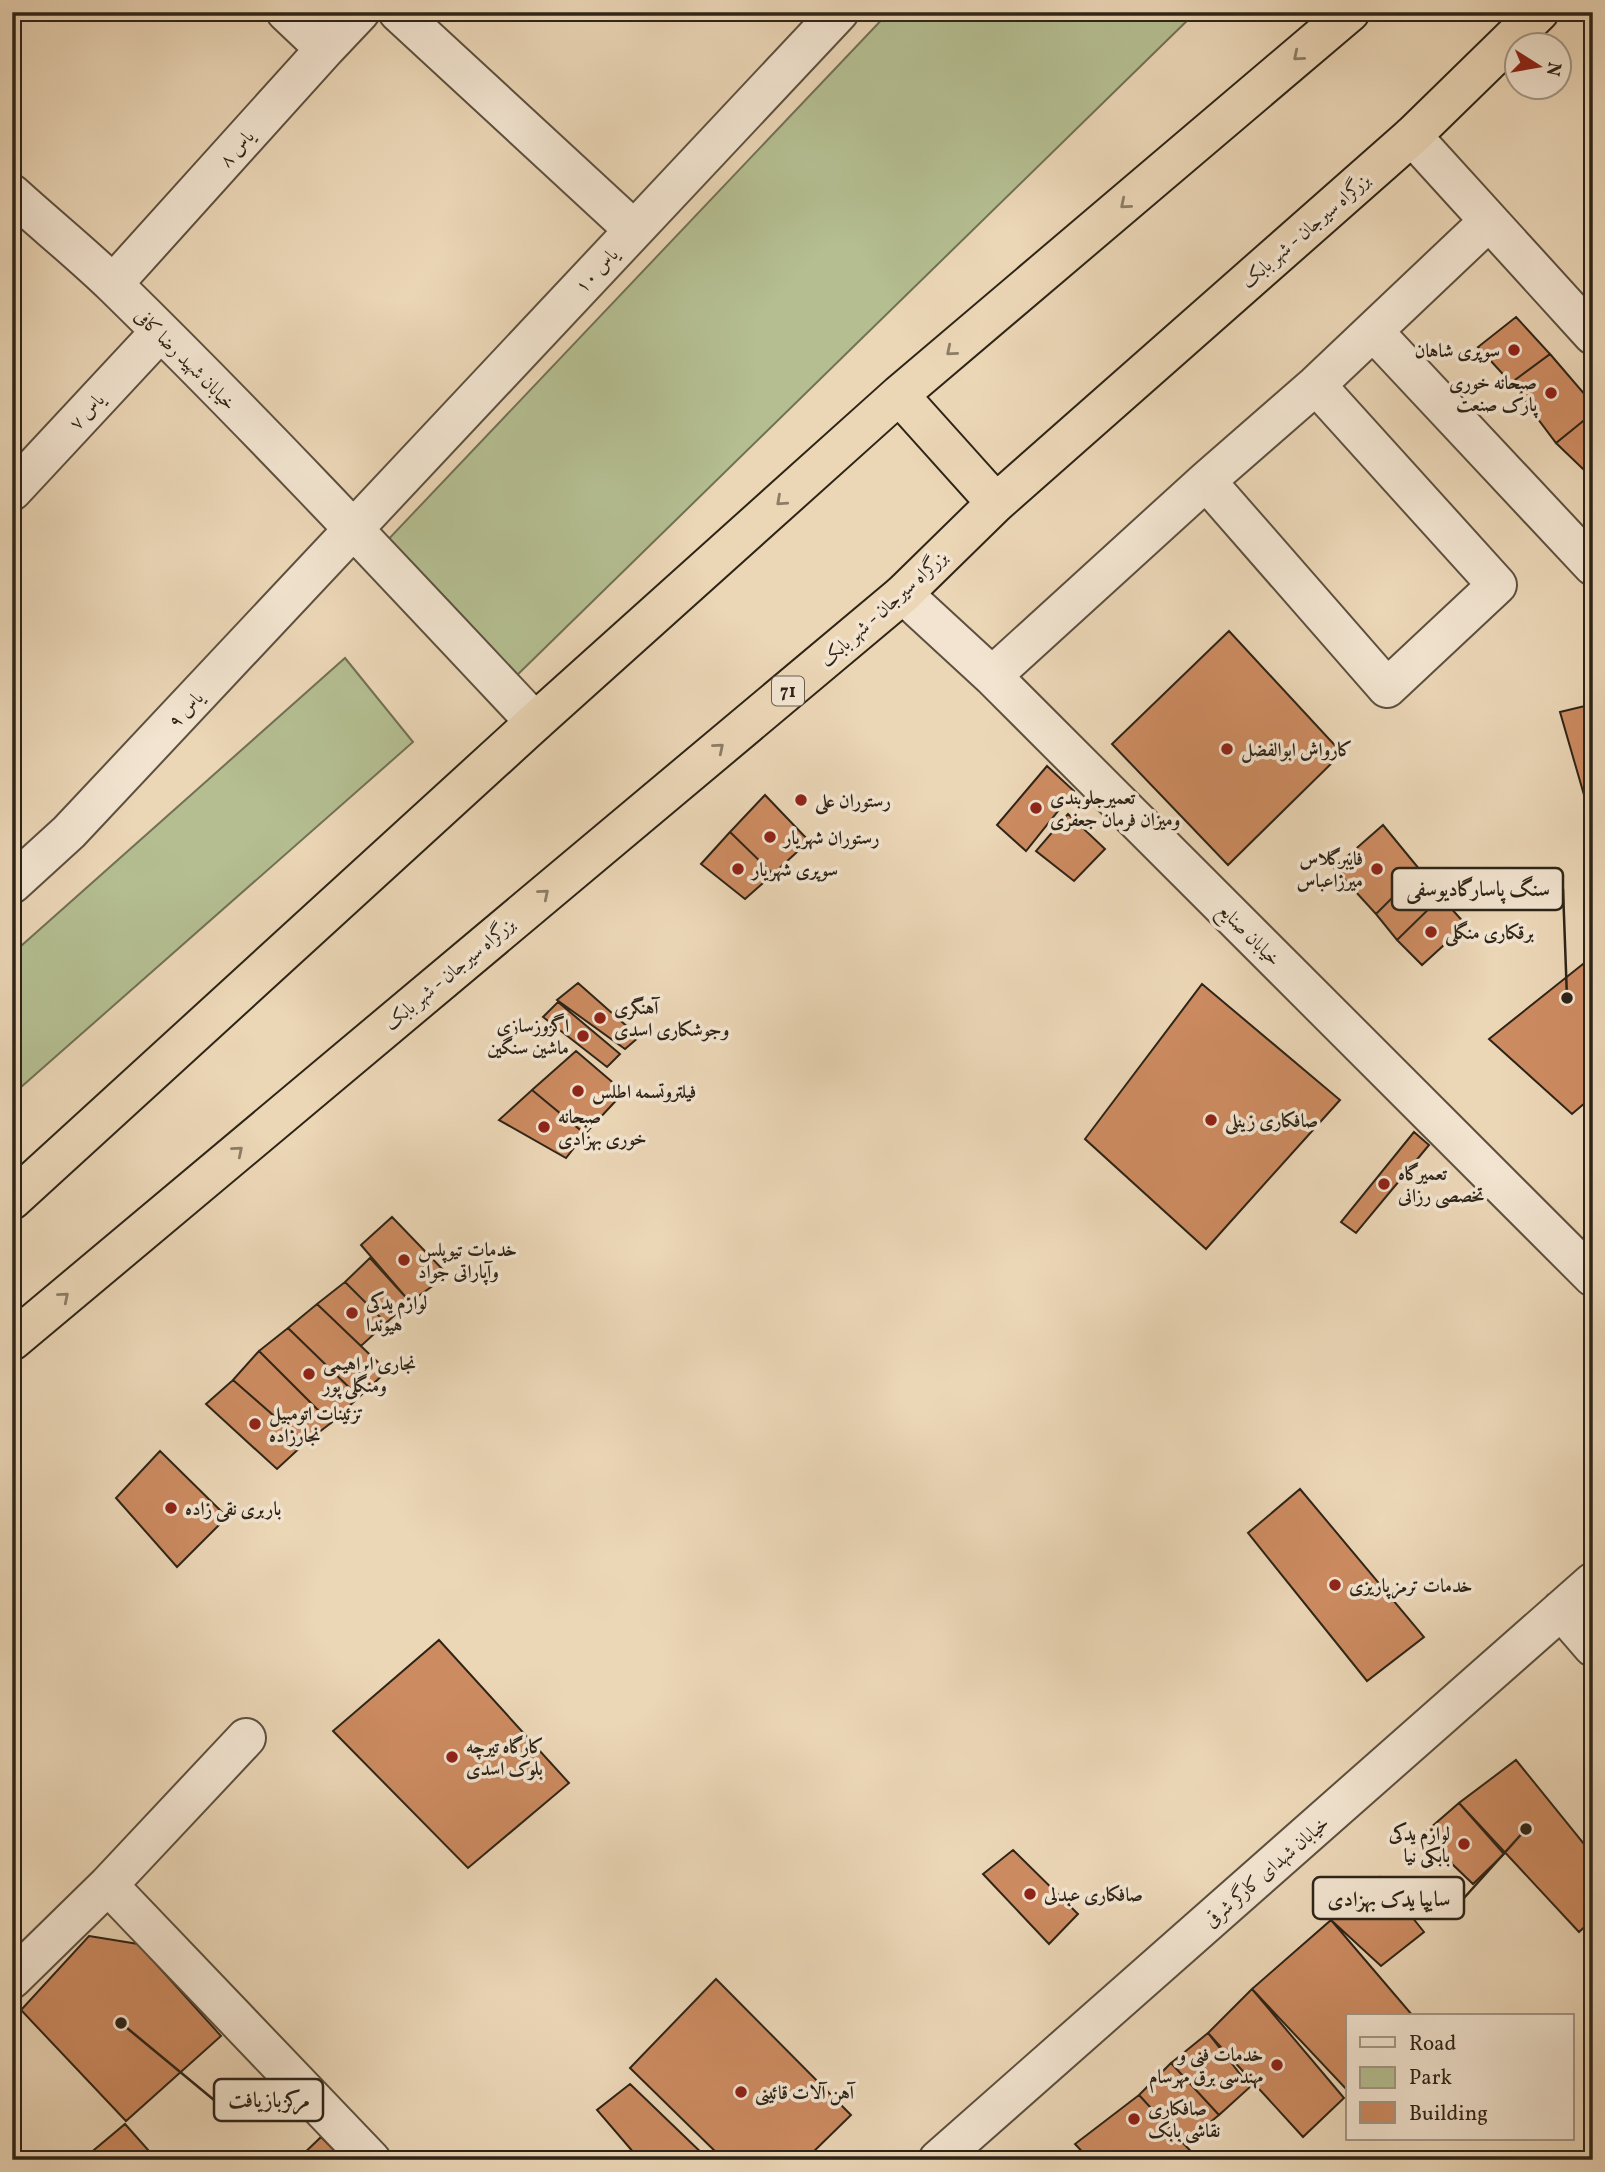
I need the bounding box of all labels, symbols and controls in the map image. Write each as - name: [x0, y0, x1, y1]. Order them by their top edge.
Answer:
- north arrow: [1504, 32, 1574, 102]
- one-way arrow: [1294, 48, 1307, 60]
- text: N: [1539, 60, 1567, 78]
- street label: یاس ۸: [214, 124, 262, 174]
- street label: بزرگراه سیرجان - شهر بابک: [1235, 167, 1377, 295]
- one-way arrow: [1120, 196, 1133, 208]
- street label: یاس ۱۰: [570, 242, 626, 300]
- street label: خیابان شهید رضا کافی: [128, 304, 241, 417]
- place label: سوپری شاهان: [1415, 339, 1500, 365]
- marker: سوپری شاهان: [1506, 342, 1522, 358]
- one-way arrow: [947, 343, 960, 355]
- place label: صبحانه خوری پارک صنعت: [1449, 371, 1538, 419]
- marker: صبحانه خوری پارک صنعت: [1543, 385, 1559, 401]
- street label: یاس ۷: [64, 387, 112, 436]
- one-way arrow: [776, 493, 789, 505]
- street label: بزرگراه سیرجان - شهر بابک: [814, 544, 954, 674]
- road number: 71: [772, 676, 804, 706]
- street label: یاس ۹: [163, 685, 211, 734]
- place label: کارواش ابوالفضل: [1241, 738, 1353, 764]
- marker: کارواش ابوالفضل: [1219, 741, 1235, 757]
- one-way arrow: [711, 744, 723, 757]
- place label: تعمیرجلوبندی ومیزان فرمان جعفری: [1050, 786, 1180, 834]
- place label: رستوران علی: [814, 789, 891, 816]
- marker: رستوران علی: [793, 792, 809, 808]
- marker: تعمیرجلوبندی ومیزان فرمان جعفری: [1028, 800, 1044, 816]
- place label: رستوران شهریار: [782, 826, 880, 852]
- marker: رستوران شهریار: [762, 829, 778, 845]
- place label: فایبرگلاس میرزاعباس: [1297, 847, 1363, 895]
- place label: سوپری شهریار: [750, 858, 838, 884]
- marker: سوپری شهریار: [730, 861, 746, 877]
- marker: فایبرگلاس میرزاعباس: [1369, 861, 1385, 877]
- callout: سنگ پاسارگادیوسفی: [1392, 868, 1563, 910]
- text: سنگ پاسارگادیوسفی: [1405, 875, 1550, 905]
- one-way arrow: [536, 890, 549, 902]
- street label: خیابان صنایع: [1209, 898, 1286, 975]
- street label: بزرگراه سیرجان - شهر بابک: [379, 911, 522, 1037]
- place label: برقکاری منگلی: [1444, 920, 1534, 948]
- marker: برقکاری منگلی: [1423, 924, 1439, 940]
- place label: آهنگری وجوشکاری اسدی: [614, 996, 729, 1044]
- marker: آهنگری وجوشکاری اسدی: [592, 1010, 608, 1026]
- place label: اگزوزسازی ماشین سنگین: [487, 1013, 569, 1062]
- marker: اگزوزسازی ماشین سنگین: [575, 1028, 591, 1044]
- place label: فیلتروتسمه اطلس: [592, 1080, 696, 1106]
- marker: فیلتروتسمه اطلس: [570, 1083, 586, 1099]
- place label: صبحانه خوری بهزادی: [558, 1105, 647, 1153]
- place label: صافکاری زینلی: [1224, 1109, 1318, 1136]
- marker: صافکاری زینلی: [1203, 1112, 1219, 1128]
- marker: صبحانه خوری بهزادی: [536, 1119, 552, 1135]
- one-way arrow: [231, 1146, 243, 1159]
- place label: تعمیرگاه تخصصی رزانی: [1397, 1162, 1485, 1210]
- marker: تعمیرگاه تخصصی رزانی: [1376, 1176, 1392, 1192]
- place label: خدمات تیوپلس وآپاراتی جواد: [418, 1238, 517, 1286]
- marker: خدمات تیوپلس وآپاراتی جواد: [396, 1252, 412, 1268]
- place label: لوازم یدکی هیوندا: [365, 1291, 427, 1339]
- one-way arrow: [56, 1293, 69, 1305]
- marker: لوازم یدکی هیوندا: [344, 1305, 360, 1321]
- place label: نجاری ابراهیمی ومنگلی پور: [321, 1352, 416, 1401]
- marker: نجاری ابراهیمی ومنگلی پور: [301, 1366, 317, 1382]
- place label: تزئینات اتومبیل نجارزاده: [269, 1402, 364, 1450]
- marker: تزئینات اتومبیل نجارزاده: [247, 1416, 263, 1432]
- place label: باربری نقی زاده: [185, 1497, 282, 1523]
- marker: باربری نقی زاده: [163, 1500, 179, 1516]
- place label: خدمات ترمزپاریزی: [1349, 1574, 1472, 1600]
- marker: خدمات ترمزپاریزی: [1327, 1577, 1343, 1593]
- place label: کارگاه تیرچه بلوک اسدی: [466, 1735, 544, 1783]
- marker: کارگاه تیرچه بلوک اسدی: [444, 1749, 460, 1765]
- street label: خیابان شهدای کارگر شرقی: [1199, 1810, 1335, 1934]
- place label: لوازم یدکی بابکی نیا: [1388, 1822, 1450, 1870]
- marker: لوازم یدکی بابکی نیا: [1456, 1836, 1472, 1852]
- callout: سایپا یدک بهزادی: [1313, 1877, 1464, 1919]
- place label: صافکاری عبدلی: [1043, 1883, 1143, 1909]
- marker: صافکاری عبدلی: [1022, 1886, 1038, 1902]
- text: سایپا یدک بهزادی: [1328, 1886, 1450, 1915]
- legend: [1346, 2014, 1574, 2140]
- text: Road: [1409, 2030, 1456, 2059]
- place label: خدمات فنی و مهندسی برق مهرسام: [1149, 2043, 1264, 2094]
- marker: خدمات فنی و مهندسی برق مهرسام: [1269, 2057, 1285, 2073]
- text: Park: [1409, 2064, 1452, 2093]
- callout: مرکزبازیافت: [214, 2079, 323, 2121]
- place label: آهن آلات قائینی: [755, 2081, 857, 2107]
- marker: آهن آلات قائینی: [733, 2084, 749, 2100]
- text: مرکزبازیافت: [228, 2087, 310, 2116]
- place label: صافکاری نقاشی بابک: [1148, 2097, 1221, 2145]
- text: Building: [1409, 2100, 1488, 2129]
- marker: صافکاری نقاشی بابک: [1126, 2111, 1142, 2127]

